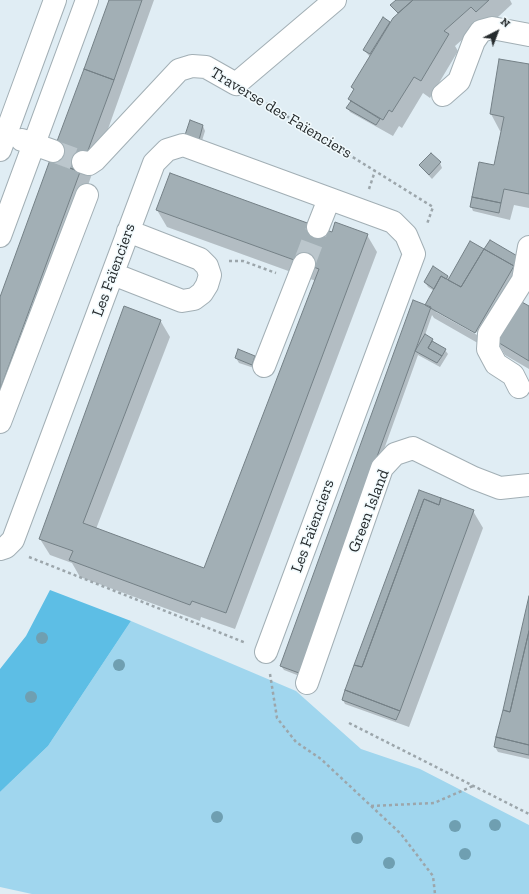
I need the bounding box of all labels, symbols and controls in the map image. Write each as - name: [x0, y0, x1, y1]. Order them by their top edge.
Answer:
- north arrow: [477, 12, 517, 52]
- text: N: [498, 15, 513, 30]
- street label: Traverse des Faïenciers: [207, 63, 355, 163]
- street label: Les Faïenciers: [88, 221, 140, 319]
- street label: Green Island: [344, 467, 394, 555]
- street label: Les Faïenciers: [287, 477, 339, 575]

